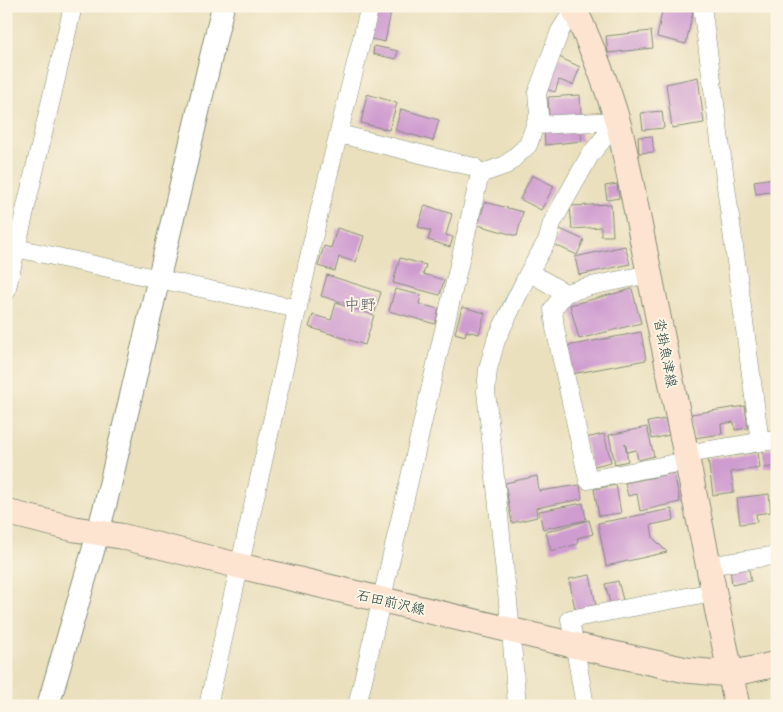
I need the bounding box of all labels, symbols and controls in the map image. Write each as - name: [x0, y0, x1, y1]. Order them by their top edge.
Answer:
- district label: 中野: [344, 295, 376, 315]
- street label: 沓掛魚津線: [650, 317, 681, 389]
- street label: 石田前沢線: [355, 586, 427, 619]

